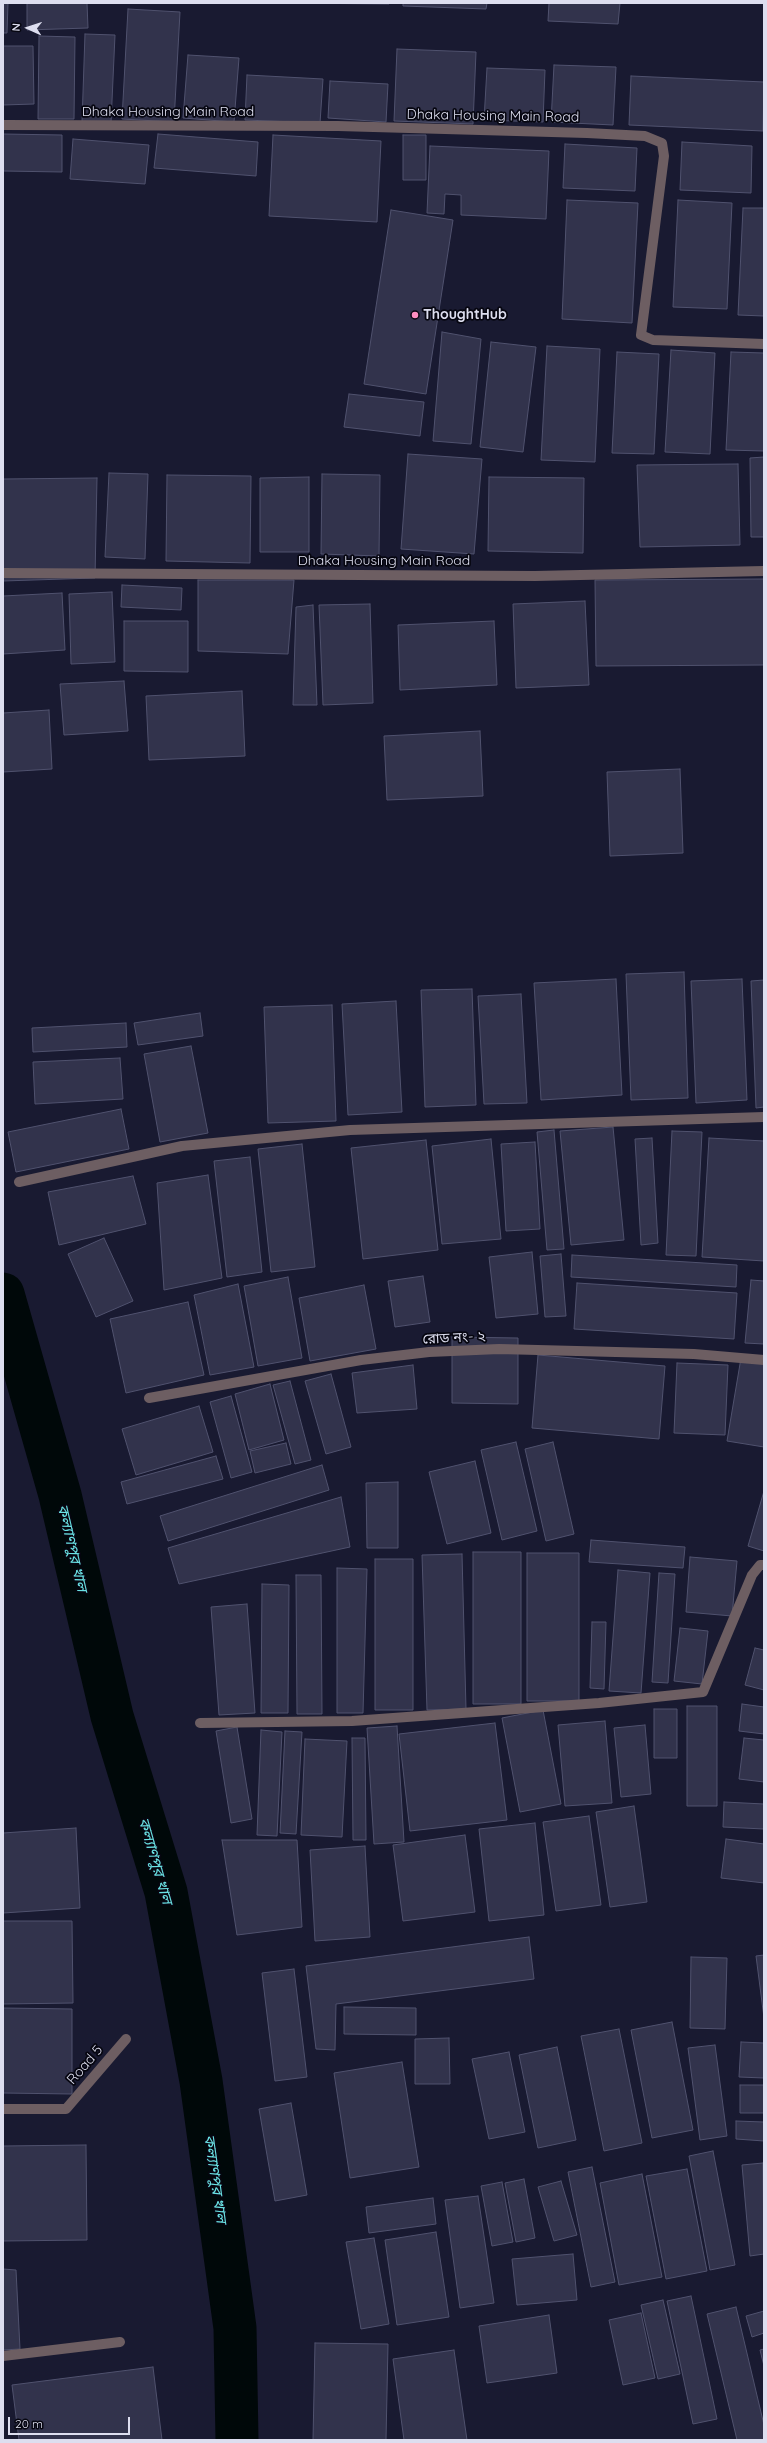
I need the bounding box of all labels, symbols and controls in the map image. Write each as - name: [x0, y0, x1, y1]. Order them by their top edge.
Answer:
- north arrow: [8, 8, 48, 48]
- text: N: [9, 23, 23, 32]
- street label: Dhaka Housing Main Road: [82, 104, 254, 120]
- street label: Dhaka Housing Main Road: [407, 106, 579, 126]
- place label: ThoughtHub: [423, 307, 507, 323]
- marker: ThoughtHub: [410, 310, 420, 320]
- street label: Dhaka Housing Main Road: [298, 553, 470, 569]
- street label: রোড নং- ২: [422, 1328, 486, 1348]
- water label: কল্যাণপুর খাল: [53, 1503, 91, 1593]
- water label: কল্যাণপুর খাল: [134, 1816, 176, 1906]
- street label: Road 5: [64, 2042, 106, 2088]
- water label: কল্যাণপুর খাল: [200, 2134, 230, 2224]
- scale bar: [10, 2409, 132, 2435]
- text: 20 m: [15, 2416, 43, 2431]

